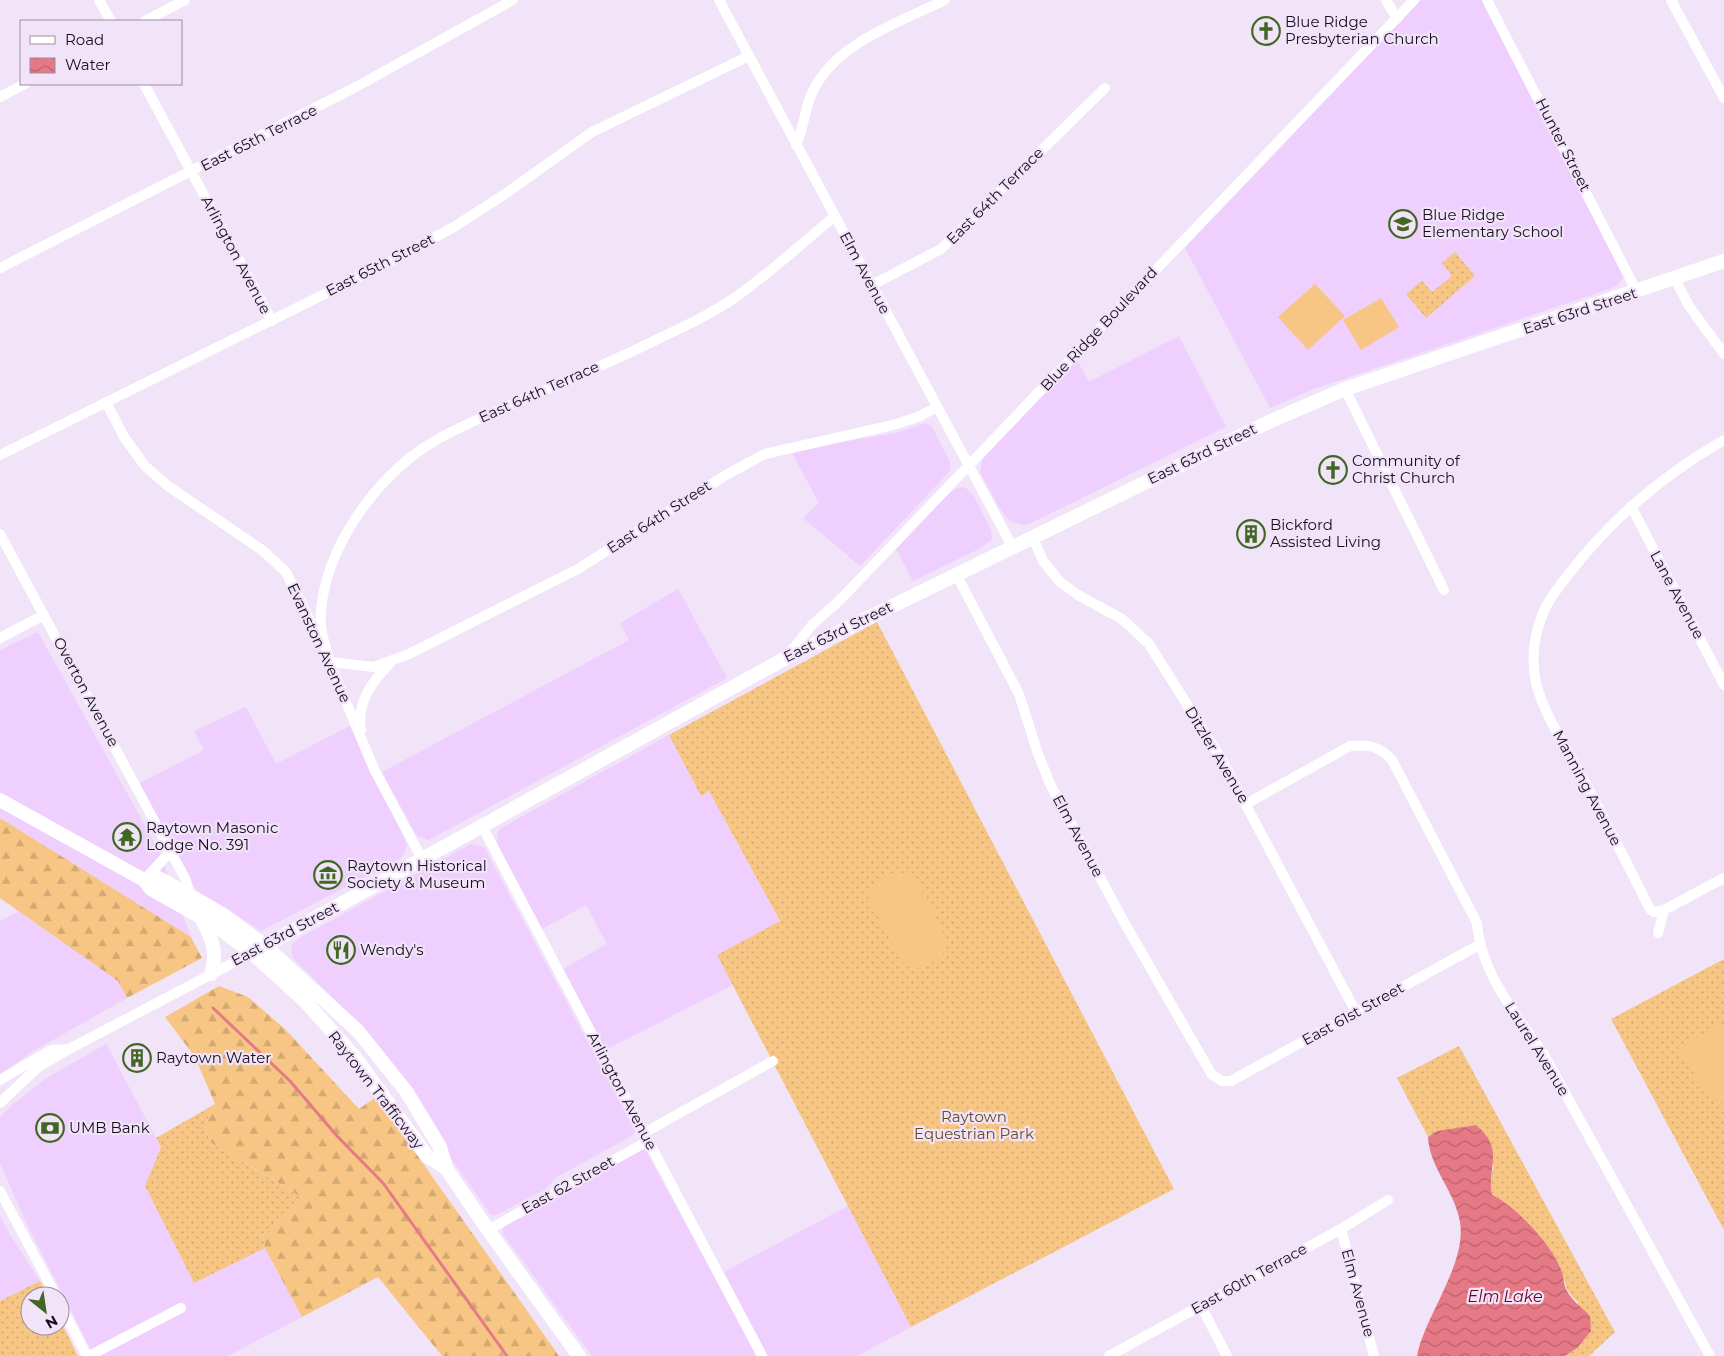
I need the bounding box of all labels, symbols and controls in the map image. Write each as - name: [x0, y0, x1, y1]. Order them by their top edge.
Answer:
- place label: Blue Ridge Presbyterian Church: [1285, 12, 1439, 48]
- church icon: Blue Ridge Presbyterian Church: [1251, 16, 1281, 46]
- legend: [20, 20, 182, 85]
- text: Road: [65, 30, 104, 49]
- text: Water: [65, 55, 111, 74]
- street label: Hunter Street: [1532, 95, 1595, 195]
- street label: East 65th Terrace: [197, 100, 320, 175]
- street label: East 64th Terrace: [942, 143, 1047, 248]
- street label: Arlington Avenue: [197, 192, 276, 317]
- place label: Blue Ridge Elementary School: [1422, 205, 1563, 241]
- school or university icon: Blue Ridge Elementary School: [1388, 209, 1418, 239]
- street label: Elm Avenue: [836, 228, 895, 317]
- street label: East 65th Street: [322, 229, 437, 300]
- street label: Blue Ridge Boulevard: [1036, 263, 1161, 395]
- street label: East 63rd Street: [1520, 283, 1639, 338]
- street label: East 64th Terrace: [476, 356, 602, 427]
- street label: East 63rd Street: [1144, 419, 1259, 488]
- place label: Community of Christ Church: [1352, 451, 1461, 487]
- church icon: Community of Christ Church: [1318, 455, 1348, 485]
- street label: East 64th Street: [603, 476, 715, 557]
- place label: Bickford Assisted Living: [1270, 515, 1381, 551]
- building icon: Bickford Assisted Living: [1236, 519, 1266, 549]
- street label: Lane Avenue: [1646, 547, 1709, 642]
- street label: Evanston Avenue: [283, 580, 356, 706]
- street label: East 63rd Street: [780, 597, 895, 666]
- street label: Overton Avenue: [49, 634, 123, 750]
- street label: Ditzler Avenue: [1181, 703, 1254, 807]
- street label: Manning Avenue: [1549, 727, 1626, 849]
- street label: Elm Avenue: [1049, 791, 1108, 880]
- place label: Raytown Masonic Lodge No. 391: [146, 818, 278, 854]
- temple icon: Raytown Masonic Lodge No. 391: [112, 822, 142, 852]
- place label: Raytown Historical Society & Museum: [347, 856, 487, 892]
- museum icon: Raytown Historical Society & Museum: [313, 860, 343, 890]
- street label: East 63rd Street: [228, 897, 342, 970]
- restaurant icon: Wendy's: [326, 935, 356, 965]
- place label: Wendy's: [360, 940, 424, 959]
- street label: East 61st Street: [1299, 978, 1407, 1049]
- street label: Laurel Avenue: [1501, 998, 1574, 1099]
- street label: Raytown Trafficway: [324, 1027, 429, 1153]
- street label: Arlington Avenue: [583, 1028, 662, 1153]
- building icon: Raytown Water: [122, 1043, 152, 1073]
- place label: Raytown Water: [156, 1048, 271, 1067]
- park label: Raytown Equestrian Park: [914, 1107, 1034, 1143]
- bank icon: UMB Bank: [35, 1113, 65, 1143]
- place label: UMB Bank: [69, 1118, 150, 1137]
- street label: East 62 Street: [518, 1151, 617, 1218]
- street label: East 60th Terrace: [1187, 1239, 1310, 1318]
- street label: Elm Avenue: [1338, 1247, 1379, 1339]
- north arrow: [20, 1286, 70, 1336]
- water label: Elm Lake: [1467, 1287, 1543, 1306]
- text: N: [42, 1312, 61, 1333]

